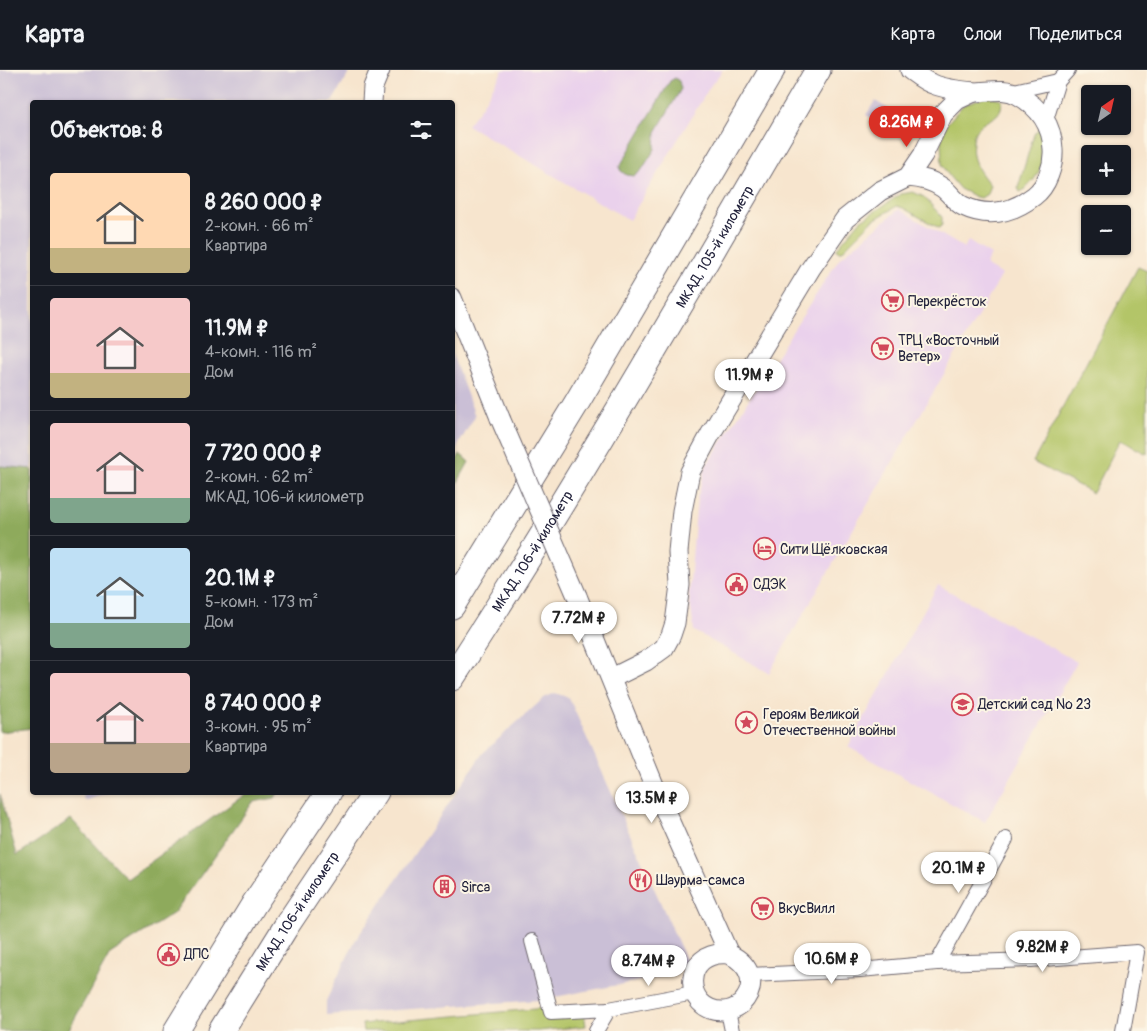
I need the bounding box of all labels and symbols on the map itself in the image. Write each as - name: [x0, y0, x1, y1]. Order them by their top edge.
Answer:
- north arrow: [1081, 85, 1131, 135]
- pin: 8.26M ₽: [861, 106, 953, 148]
- street label: МКАД, 105-й километр: [672, 182, 757, 311]
- supermarket icon: Перекрёсток: [880, 289, 904, 313]
- place label: Перекрёсток: [908, 293, 987, 310]
- place label: ТРЦ «Восточный Ветер»: [898, 332, 999, 365]
- supermarket icon: ТРЦ «Восточный Ветер»: [870, 336, 894, 360]
- pin: 11.9M ₽: [704, 358, 796, 401]
- street label: МКАД, 106-й километр: [488, 487, 576, 615]
- hotel icon: Сити Щёлковская: [752, 537, 776, 561]
- place label: Сити Щёлковская: [780, 541, 888, 558]
- public building icon: СДЭК: [725, 572, 749, 596]
- place label: СДЭК: [753, 576, 787, 593]
- pin: 7.72M ₽: [533, 602, 625, 644]
- school or university icon: Детский сад № 23: [950, 692, 974, 716]
- place label: Детский сад № 23: [977, 696, 1091, 713]
- place label: Героям Великой Отечественной войны: [763, 706, 896, 739]
- place icon: Героям Великой Отечественной войны: [735, 710, 759, 734]
- pin: 13.5M ₽: [606, 782, 698, 824]
- street label: МКАД, 106-й километр: [252, 848, 343, 974]
- pin: 20.1M ₽: [913, 852, 1005, 894]
- restaurant icon: Шаурма-самса: [628, 868, 652, 892]
- place label: Шаурма-самса: [656, 872, 745, 889]
- building icon: Sirca: [433, 875, 457, 899]
- place label: Sirca: [461, 879, 490, 896]
- supermarket icon: ВкусВилл: [750, 896, 774, 920]
- place label: ВкусВилл: [778, 900, 835, 917]
- pin: 9.82M ₽: [997, 930, 1089, 973]
- public building icon: ДПС: [156, 942, 180, 966]
- pin: 10.6M ₽: [786, 942, 878, 985]
- pin: 8.74M ₽: [603, 944, 695, 987]
- place label: ДПС: [183, 946, 210, 963]

